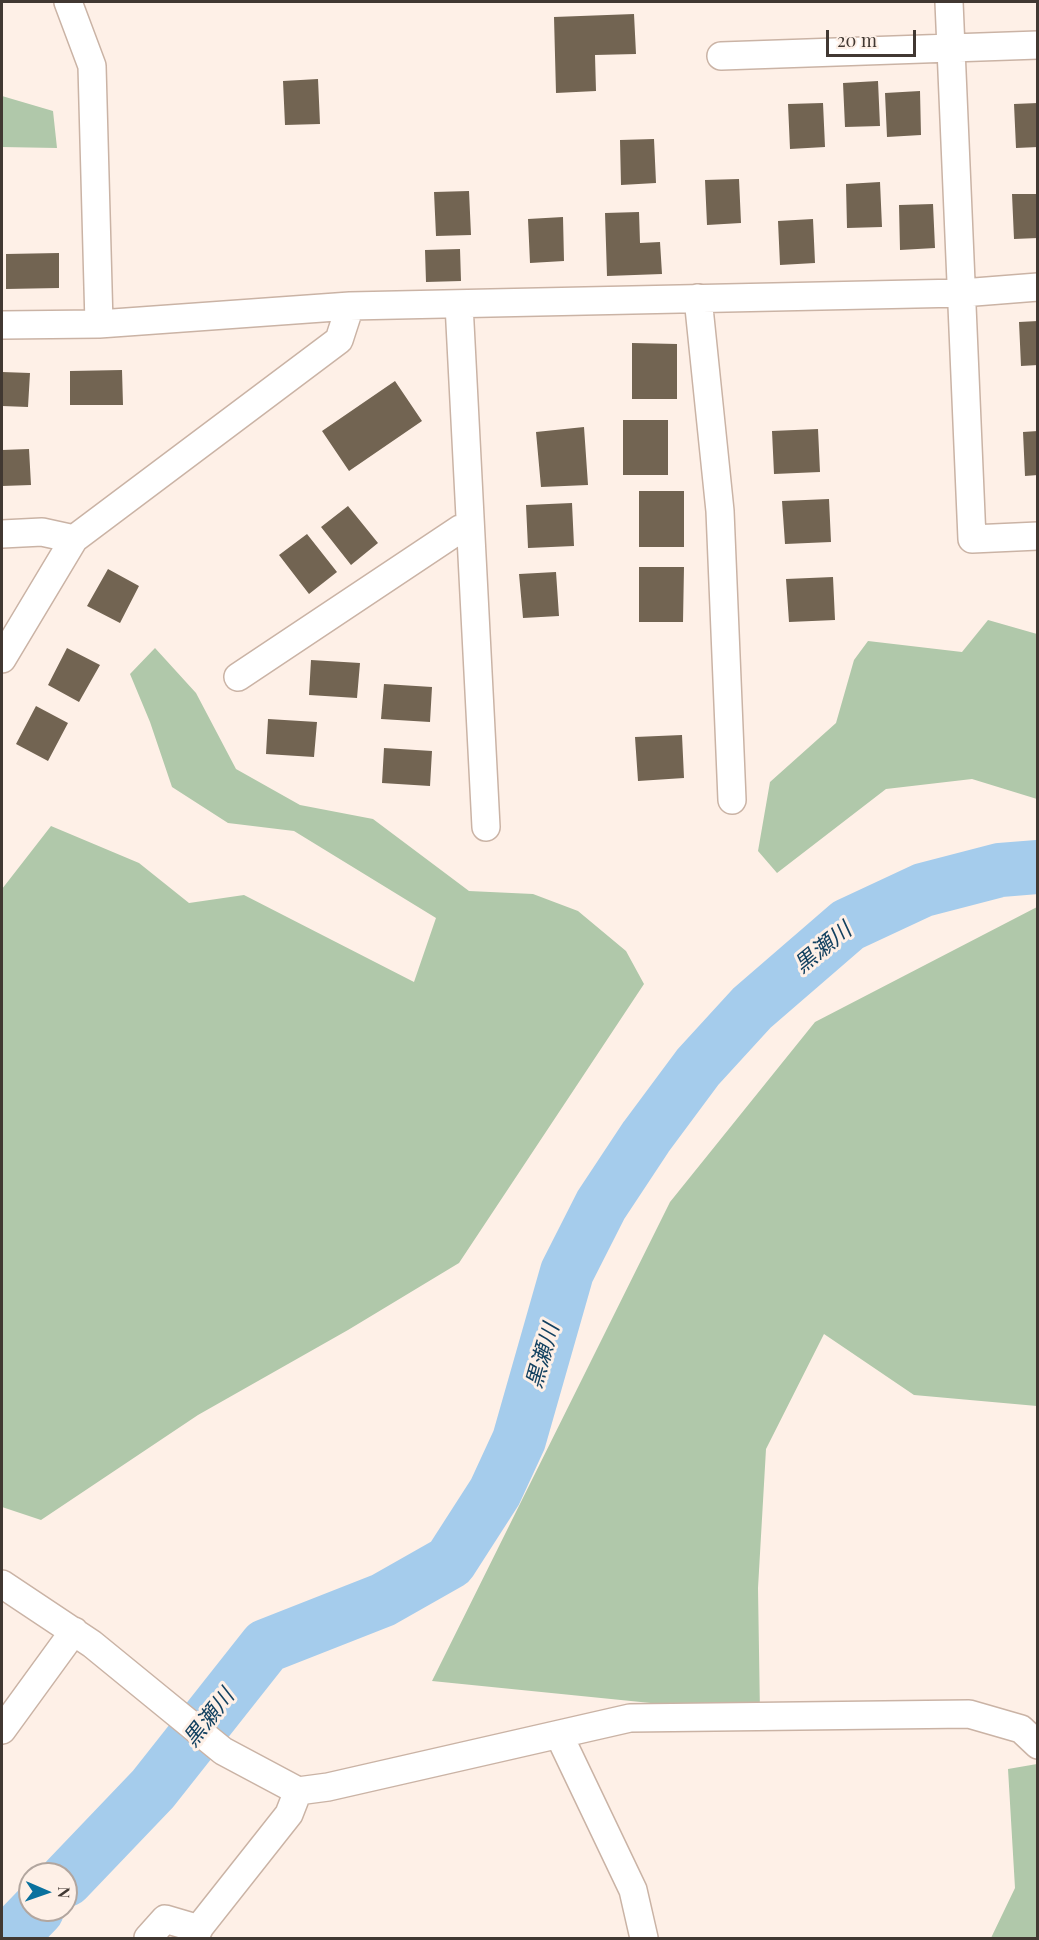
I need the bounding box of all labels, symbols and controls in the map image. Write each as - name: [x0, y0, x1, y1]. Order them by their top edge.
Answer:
- scale bar: [829, 18, 919, 56]
- text: 20 m: [837, 28, 877, 52]
- water label: 黒瀬川: [789, 917, 857, 979]
- water label: 黒瀬川: [521, 1321, 565, 1391]
- water label: 黒瀬川: [178, 1684, 240, 1752]
- north arrow: [18, 1862, 78, 1922]
- text: N: [54, 1886, 75, 1899]

